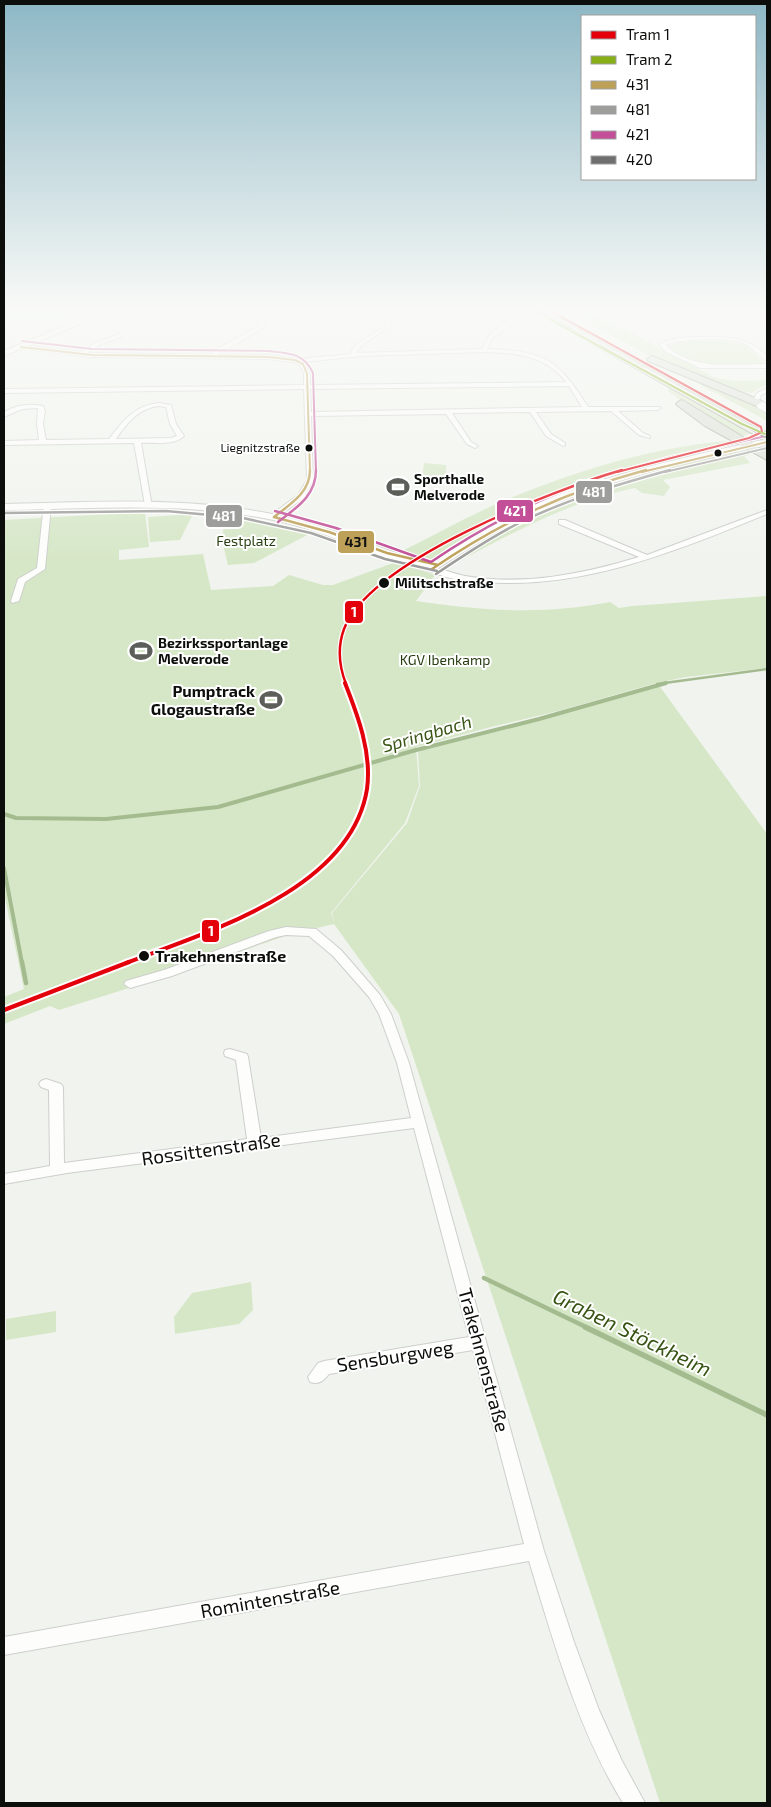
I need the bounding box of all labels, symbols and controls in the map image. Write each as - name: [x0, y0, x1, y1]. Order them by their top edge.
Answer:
- legend: [581, 15, 756, 180]
- text: Tram 1: [626, 25, 670, 43]
- text: Tram 2: [626, 50, 673, 68]
- text: 431: [626, 75, 650, 93]
- text: 481: [626, 100, 650, 118]
- text: 421: [626, 125, 650, 143]
- text: 420: [626, 150, 653, 168]
- place label: Liegnitzstraße: [220, 440, 300, 454]
- marker: Liegnitzstraße: [304, 443, 314, 453]
- unlabelled marker: [713, 448, 723, 458]
- place label: Sporthalle Melverode: [414, 470, 485, 503]
- sports icon: Sporthalle Melverode: [385, 474, 411, 500]
- line badge: 481: [575, 480, 613, 504]
- text: 481: [582, 483, 606, 500]
- line badge: 421: [496, 499, 534, 523]
- text: 421: [503, 502, 527, 519]
- line badge: 481: [205, 504, 243, 528]
- text: 481: [212, 507, 236, 524]
- line badge: 431: [337, 530, 375, 554]
- park label: Festplatz: [216, 532, 276, 549]
- text: 431: [345, 533, 367, 550]
- place label: Militschstraße: [395, 574, 494, 591]
- marker: Militschstraße: [377, 576, 391, 590]
- line badge: 1: [344, 600, 364, 624]
- text: 1: [351, 603, 357, 620]
- place label: Bezirkssportanlage Melverode: [158, 634, 288, 667]
- sports icon: Bezirkssportanlage Melverode: [128, 638, 154, 664]
- park label: KGV Ibenkamp: [400, 651, 490, 668]
- place label: Pumptrack Glogaustraße: [151, 681, 255, 718]
- sports icon: Pumptrack Glogaustraße: [258, 687, 284, 713]
- water label: Springbach: [379, 710, 474, 756]
- line badge: 1: [201, 919, 220, 943]
- text: 1: [208, 922, 214, 939]
- place label: Trakehnenstraße: [155, 946, 286, 965]
- marker: Trakehnenstraße: [137, 949, 151, 963]
- street label: Rossittenstraße: [140, 1127, 282, 1170]
- water label: Graben Stöckheim: [550, 1283, 716, 1381]
- street label: Trakehnenstraße: [454, 1285, 515, 1434]
- street label: Sensburgweg: [335, 1335, 455, 1376]
- street label: Romintenstraße: [198, 1575, 341, 1622]

